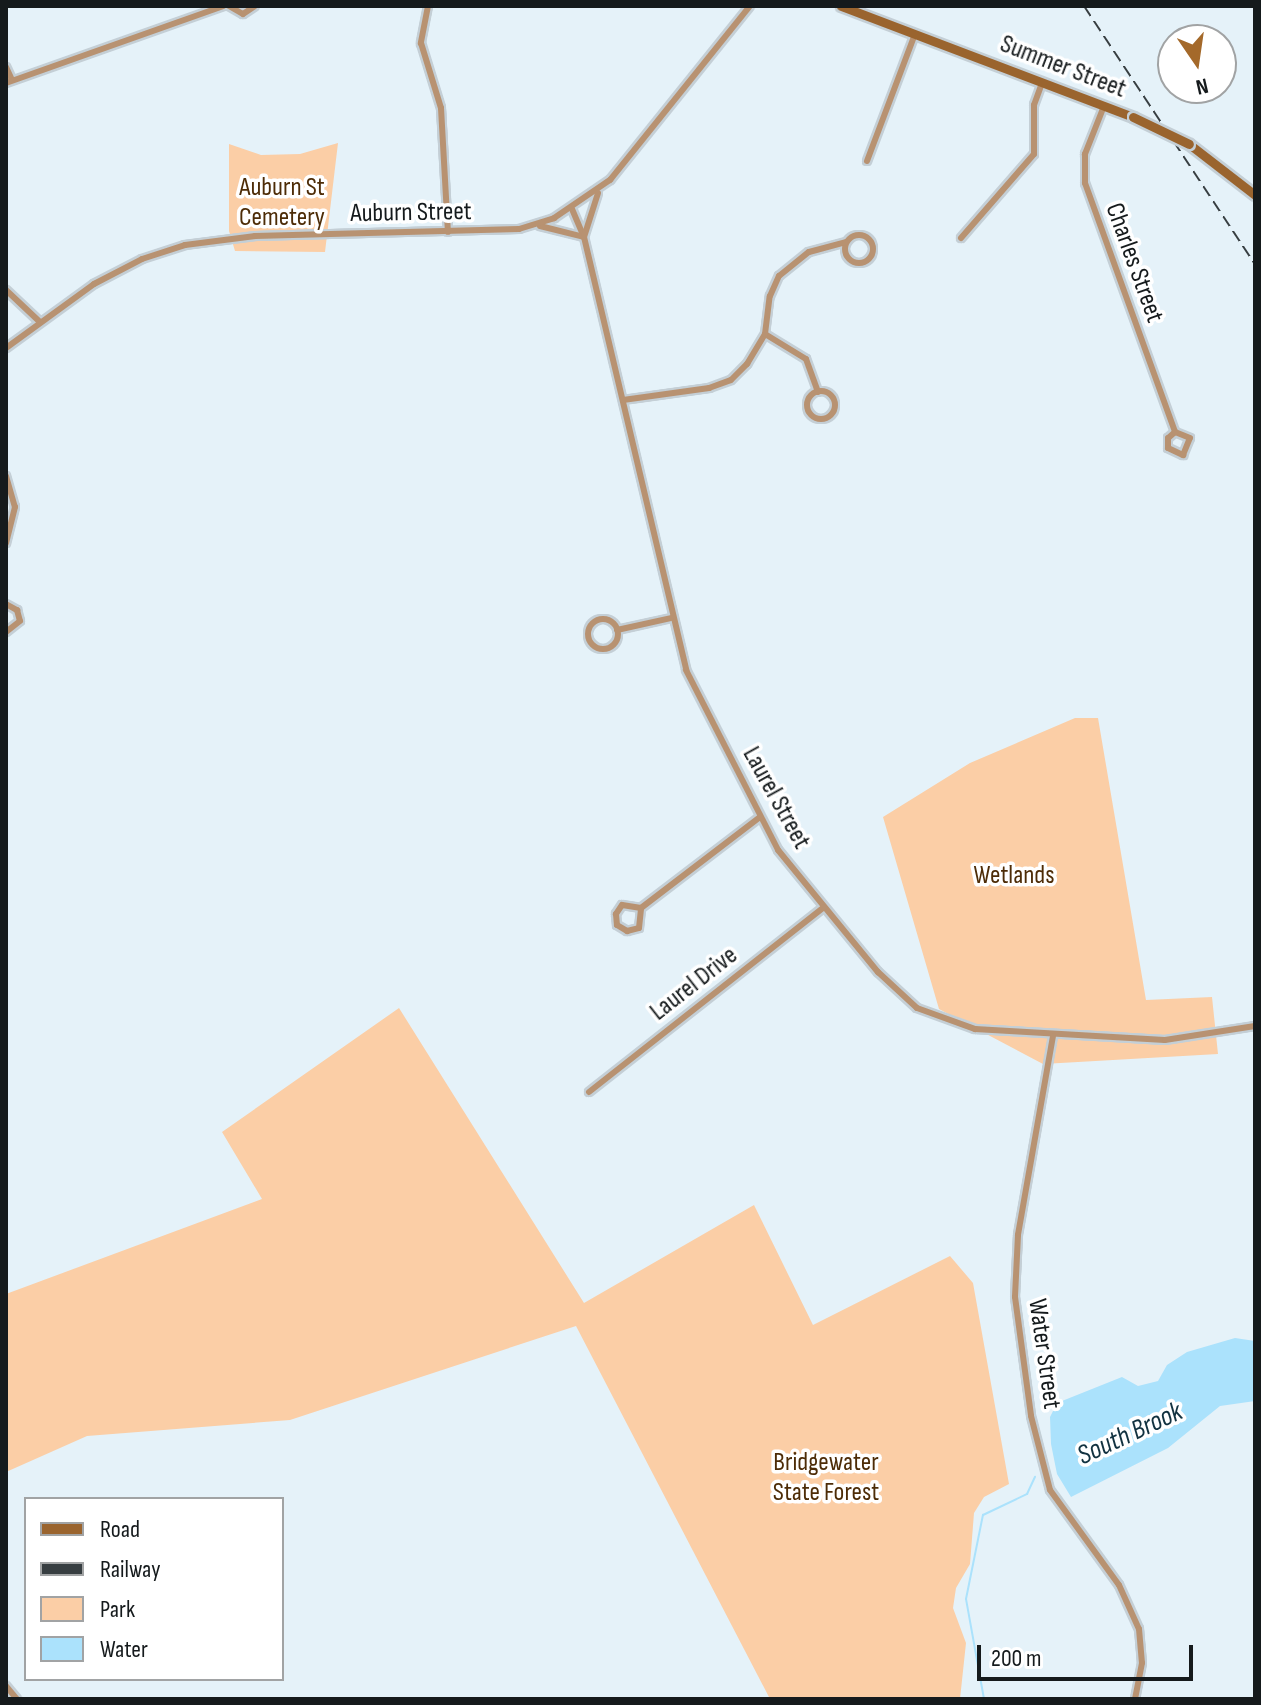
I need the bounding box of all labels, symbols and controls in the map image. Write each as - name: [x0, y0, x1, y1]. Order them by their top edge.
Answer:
- north arrow: [1157, 24, 1237, 104]
- street label: Summer Street: [996, 29, 1130, 105]
- text: N: [1193, 71, 1211, 100]
- park label: Auburn St Cemetery: [239, 172, 325, 234]
- street label: Auburn Street: [350, 196, 472, 230]
- street label: Charles Street: [1098, 199, 1170, 327]
- street label: Laurel Street: [735, 742, 817, 854]
- park label: Wetlands: [974, 860, 1054, 892]
- street label: Laurel Drive: [644, 940, 744, 1028]
- street label: Water Street: [1021, 1297, 1067, 1411]
- water label: South Brook: [1072, 1395, 1188, 1473]
- park label: Bridgewater State Forest: [773, 1447, 879, 1508]
- legend: [24, 1497, 284, 1681]
- text: Road: [100, 1515, 140, 1544]
- text: Railway: [100, 1555, 160, 1584]
- text: Park: [100, 1595, 135, 1624]
- scale bar: [981, 1629, 1197, 1679]
- text: Water: [100, 1635, 148, 1664]
- text: 200 m: [991, 1644, 1042, 1673]

